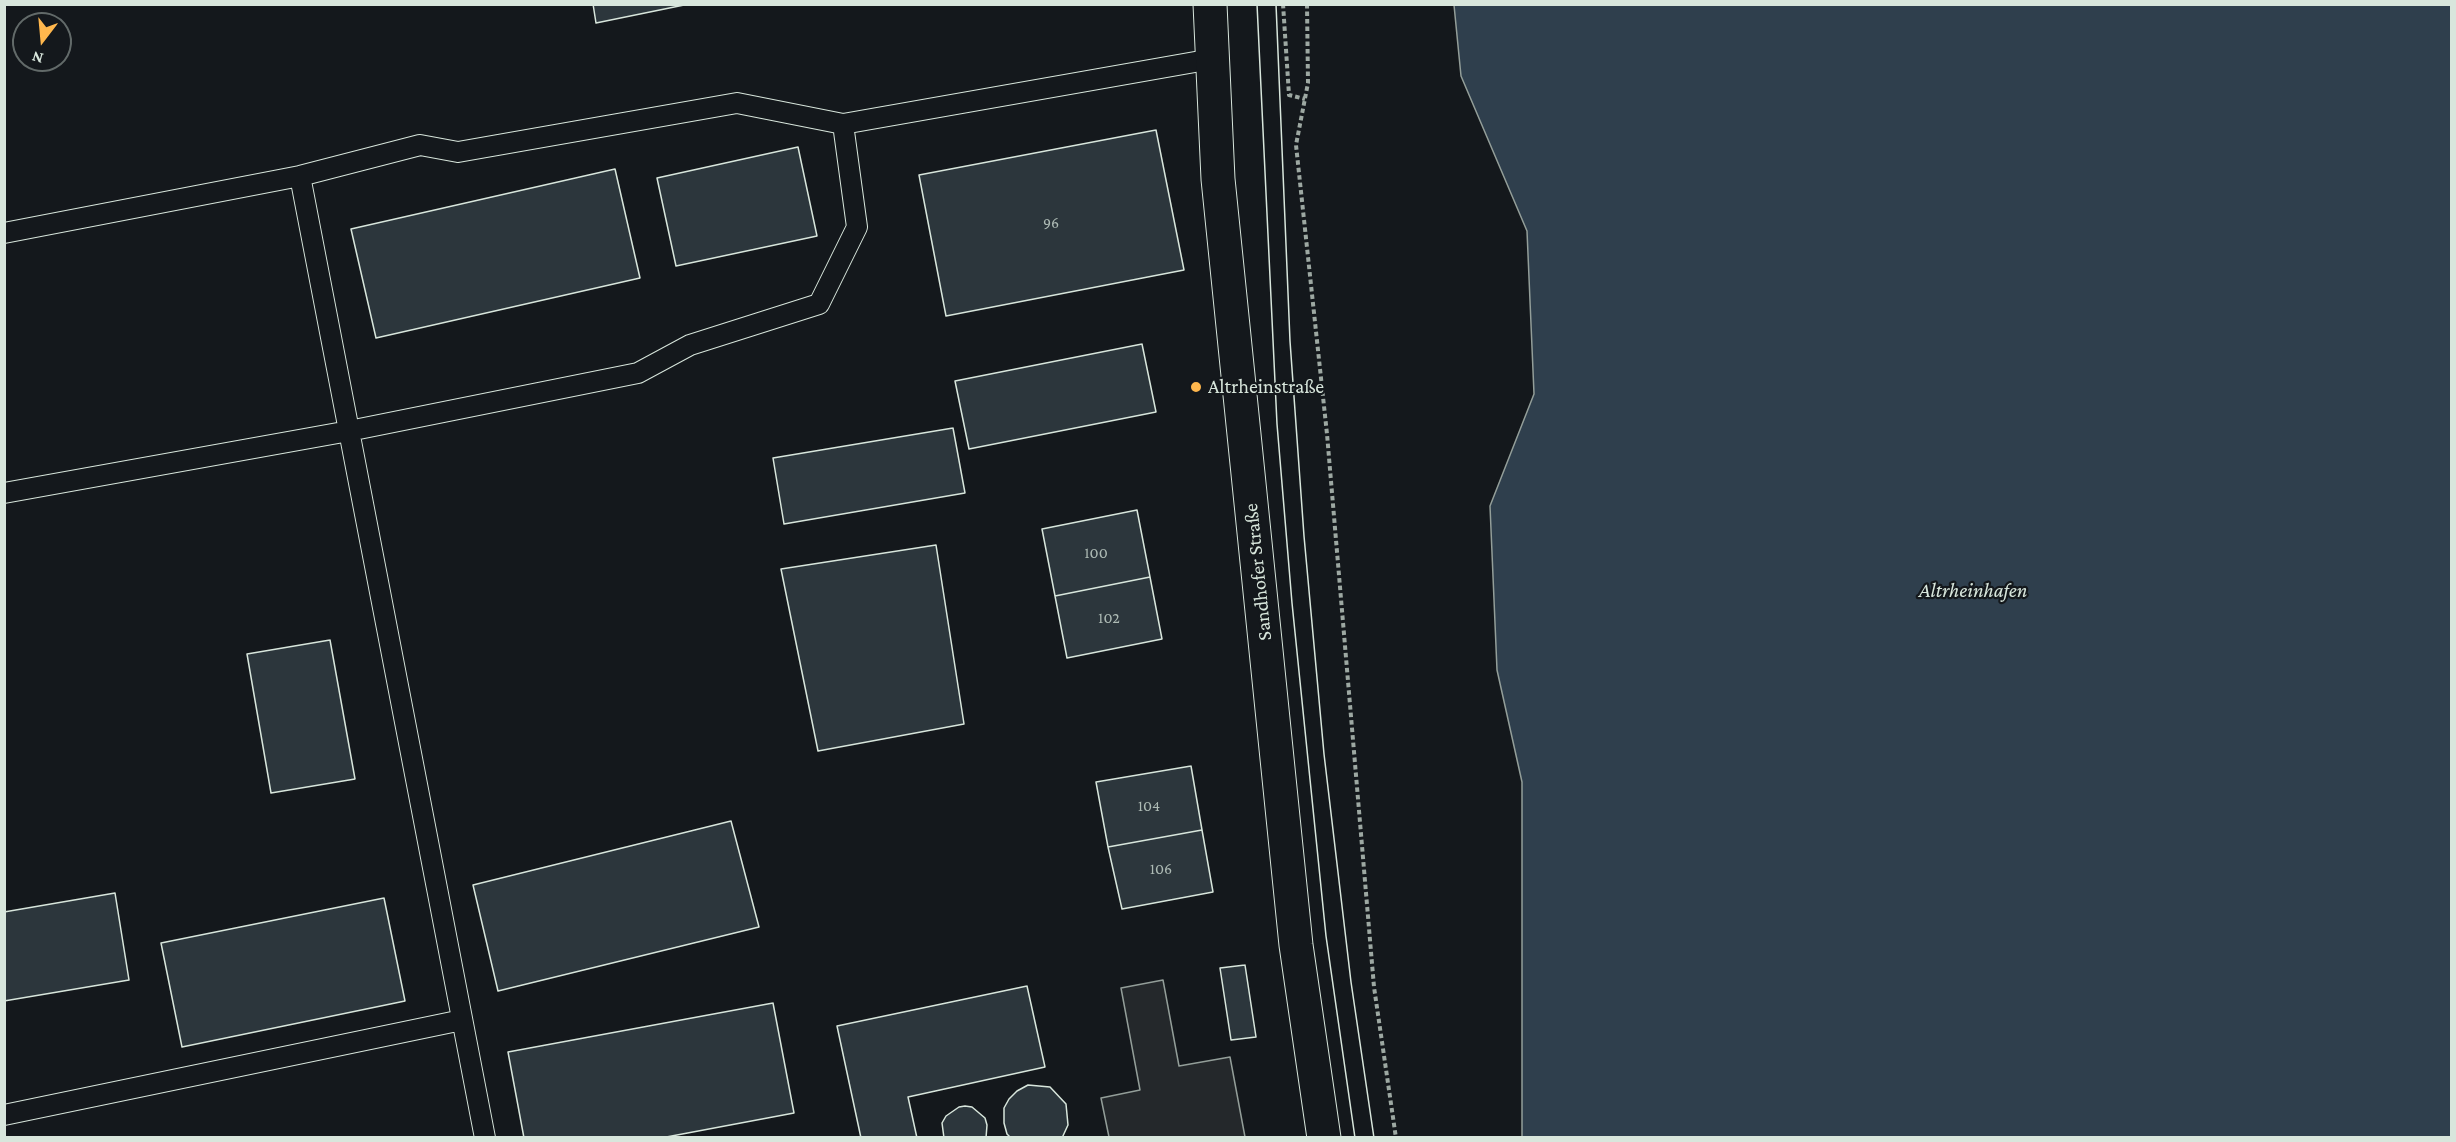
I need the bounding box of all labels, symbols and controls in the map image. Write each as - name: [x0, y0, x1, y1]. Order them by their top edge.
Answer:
- north arrow: [12, 12, 72, 72]
- text: N: [30, 48, 45, 68]
- house number: 96: [1043, 213, 1059, 233]
- place label: Altrheinstraße: [1208, 375, 1324, 399]
- marker: Altrheinstraße: [1189, 380, 1203, 394]
- street label: Sandhofer Straße: [1239, 502, 1277, 642]
- house number: 100: [1084, 543, 1108, 563]
- water label: Altrheinhafen: [1919, 578, 2027, 604]
- house number: 102: [1098, 608, 1120, 628]
- house number: 104: [1138, 796, 1160, 816]
- house number: 106: [1150, 859, 1172, 879]

